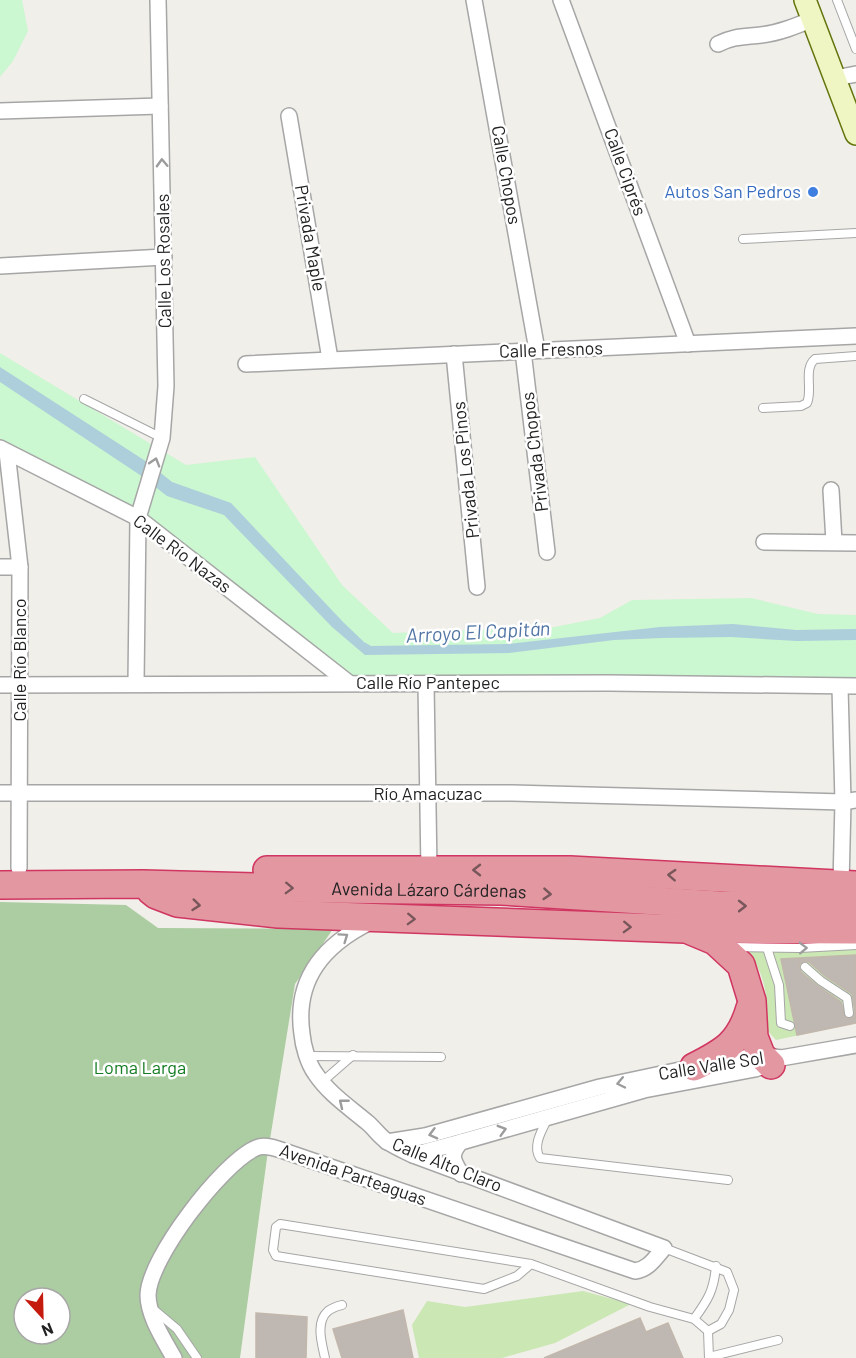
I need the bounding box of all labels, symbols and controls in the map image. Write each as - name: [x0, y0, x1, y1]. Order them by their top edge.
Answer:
- street label: Calle Chopos: [487, 124, 527, 226]
- street label: Calle Ciprés: [600, 125, 652, 218]
- one-way arrow: [155, 159, 168, 168]
- place label: Autos San Pedros: [664, 180, 801, 202]
- street label: Privada Maple: [291, 183, 331, 293]
- marker: Autos San Pedros: [806, 185, 820, 199]
- street label: Calle Los Rosales: [151, 194, 175, 329]
- street label: Calle Fresnos: [499, 336, 603, 362]
- street label: Privada Chopos: [516, 391, 552, 513]
- street label: Privada Los Pinos: [447, 401, 483, 540]
- one-way arrow: [148, 457, 160, 468]
- street label: Calle Río Nazas: [129, 509, 236, 597]
- street label: Calle Río Blanco: [8, 598, 30, 722]
- water label: Arroyo El Capitán: [405, 615, 551, 647]
- street label: Calle Río Pantepec: [356, 671, 500, 693]
- street label: Río Amacuzac: [374, 782, 482, 804]
- one-way arrow: [472, 864, 481, 876]
- one-way arrow: [667, 869, 676, 882]
- street label: Avenida Lázaro Cárdenas: [331, 877, 527, 903]
- one-way arrow: [285, 882, 294, 895]
- one-way arrow: [543, 887, 552, 900]
- one-way arrow: [191, 898, 200, 911]
- one-way arrow: [737, 899, 746, 912]
- one-way arrow: [407, 913, 416, 925]
- one-way arrow: [623, 920, 632, 933]
- one-way arrow: [338, 933, 349, 944]
- one-way arrow: [798, 941, 807, 954]
- street label: Calle Valle Sol: [657, 1046, 765, 1084]
- park label: Loma Larga: [94, 1056, 186, 1078]
- one-way arrow: [616, 1076, 626, 1089]
- one-way arrow: [339, 1100, 350, 1111]
- one-way arrow: [496, 1125, 507, 1137]
- one-way arrow: [428, 1126, 438, 1139]
- street label: Calle Alto Claro: [389, 1132, 506, 1196]
- street label: Avenida Parteaguas: [277, 1139, 430, 1210]
- north arrow: [12, 1286, 72, 1346]
- text: N: [39, 1320, 56, 1341]

